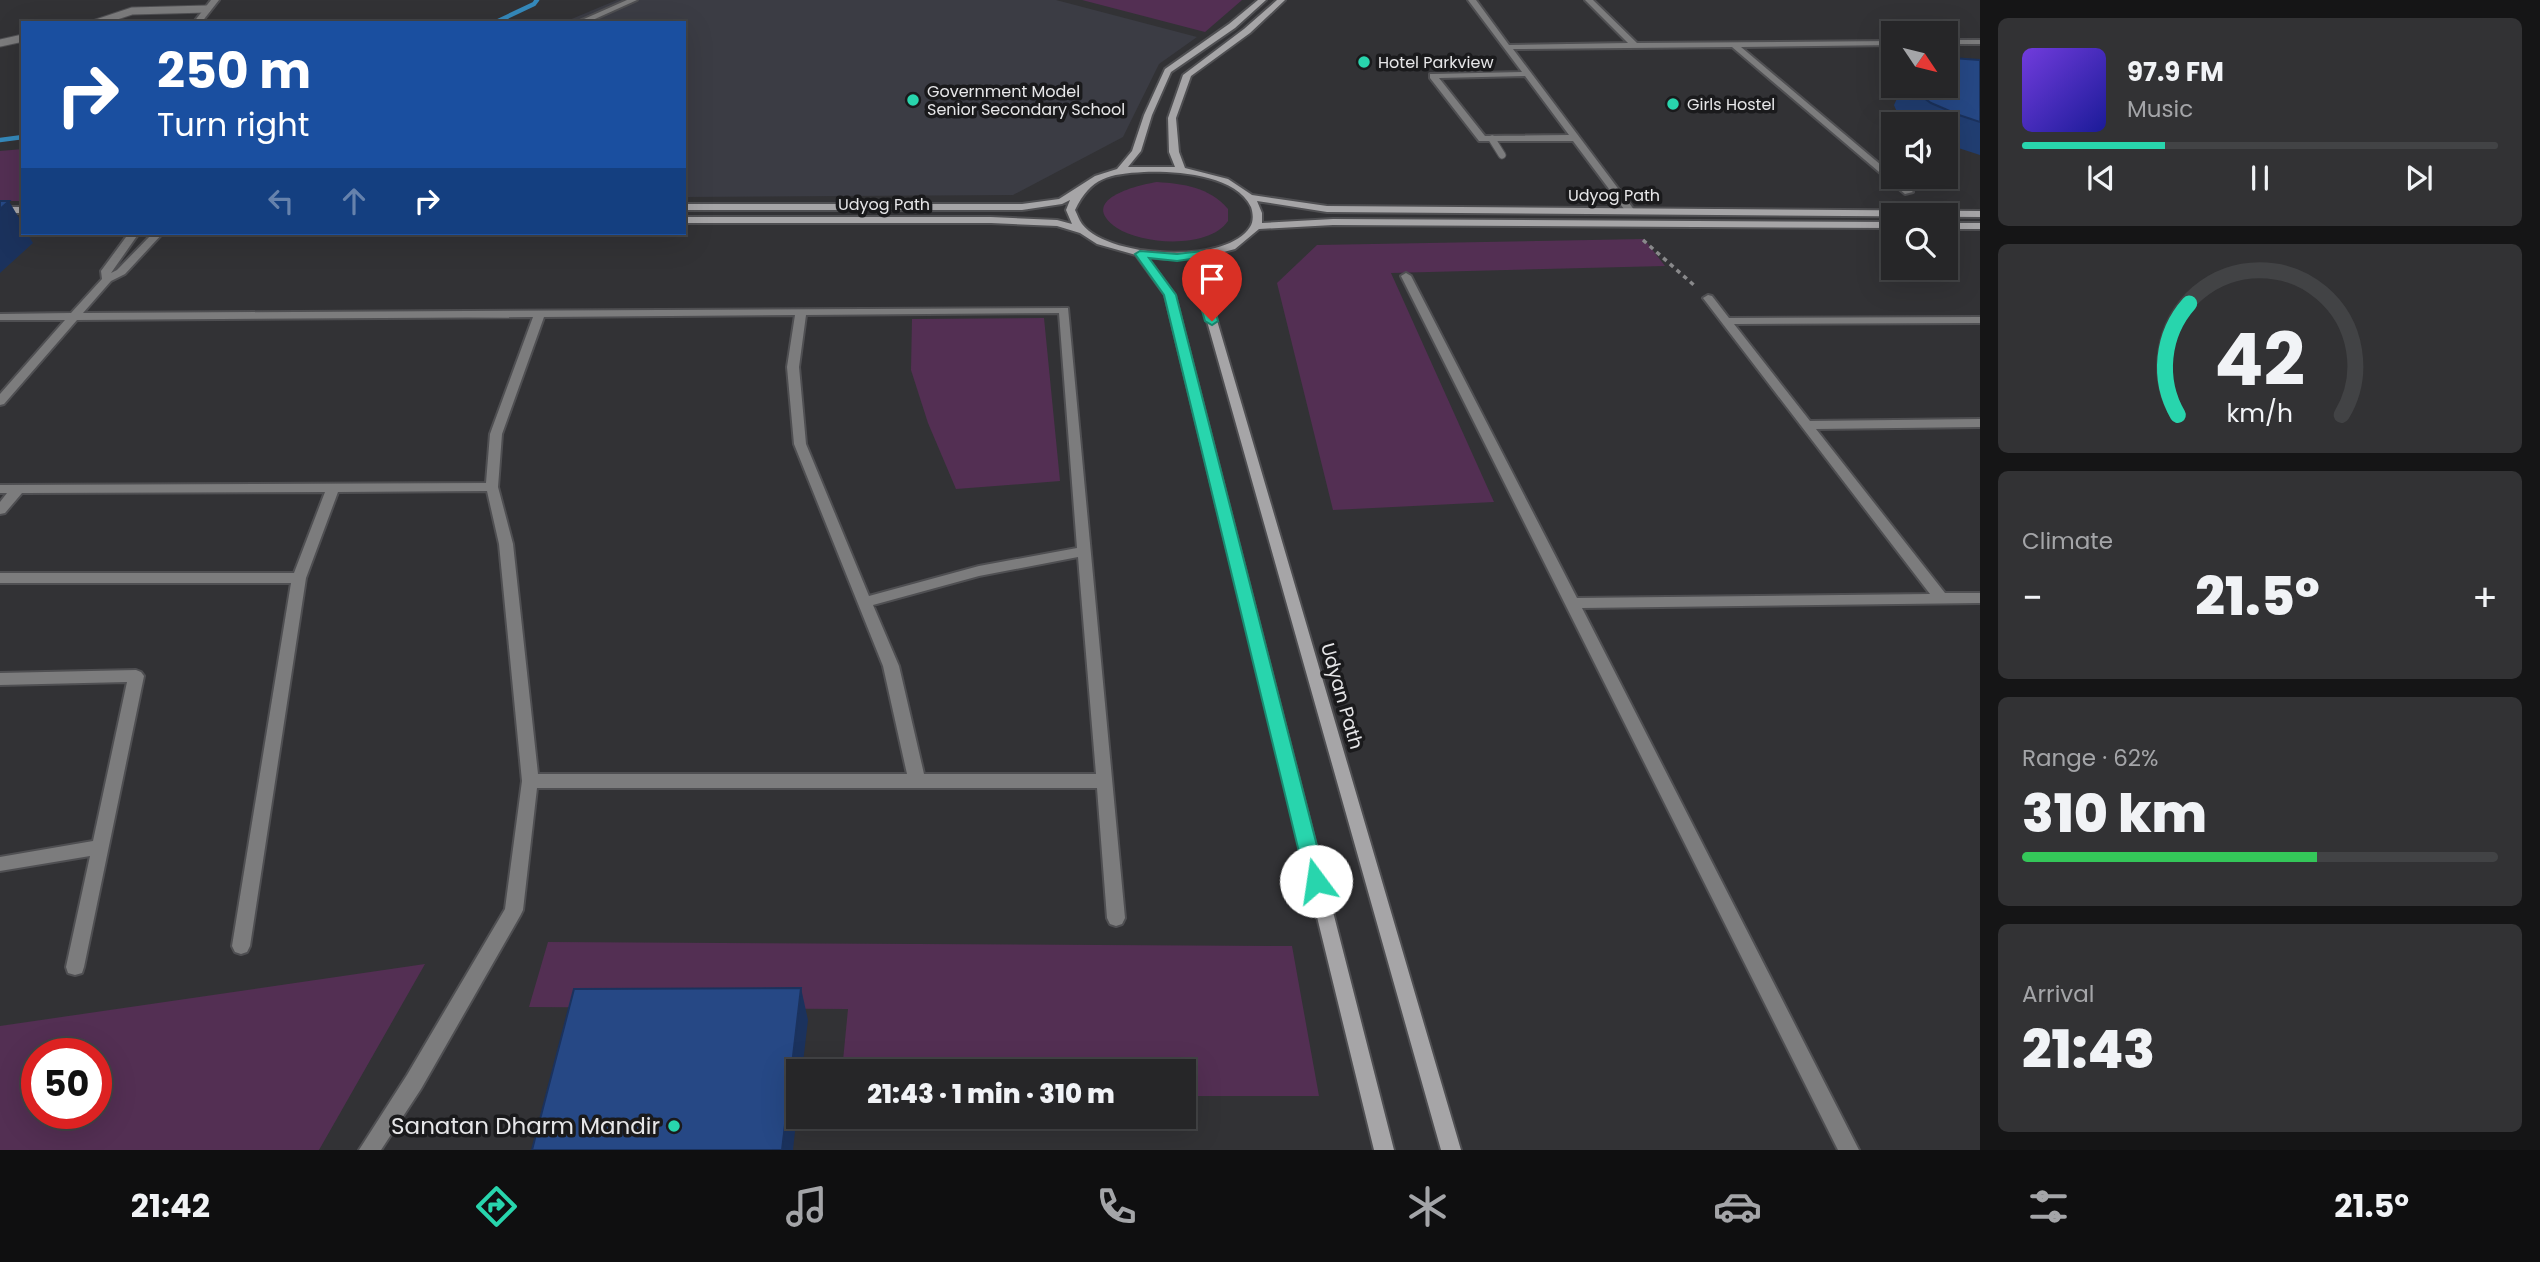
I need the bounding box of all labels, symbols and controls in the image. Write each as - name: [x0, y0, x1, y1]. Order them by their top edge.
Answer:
- north arrow: [1881, 21, 1958, 98]
- map controls: [1881, 21, 1958, 280]
- text: 250 m: [157, 37, 311, 105]
- icon: right: [42, 49, 133, 140]
- place label: Hotel Parkview: [1378, 51, 1494, 74]
- marker: Hotel Parkview: [1356, 54, 1372, 70]
- text: 97.9 FM: [2127, 54, 2224, 90]
- place label: Government Model Senior Secondary School: [927, 80, 1125, 121]
- marker: Government Model Senior Secondary School: [905, 92, 921, 108]
- place label: Girls Hostel: [1687, 93, 1775, 116]
- text: Music: [2127, 93, 2193, 125]
- marker: Girls Hostel: [1665, 96, 1681, 112]
- text: Turn right: [157, 102, 309, 147]
- button: sound: [1881, 112, 1958, 189]
- icon: previous: [2082, 159, 2120, 197]
- icon: pause: [2241, 159, 2279, 197]
- icon: next: [2400, 159, 2438, 197]
- icon: left: [262, 182, 300, 220]
- icon: ahead: [335, 182, 373, 220]
- icon: right: [408, 182, 446, 220]
- street label: Udyog Path: [1568, 184, 1660, 207]
- street label: Udyog Path: [838, 193, 930, 216]
- button: search: [1881, 203, 1958, 280]
- pin: [1182, 249, 1242, 321]
- icon: arrive: [1193, 260, 1231, 298]
- text: 42: [2215, 309, 2305, 410]
- text: km/h: [2227, 395, 2293, 430]
- text: Climate: [2022, 525, 2113, 557]
- text: 21.5°: [2195, 560, 2320, 633]
- text: −: [2022, 571, 2043, 624]
- text: +: [2472, 571, 2498, 624]
- street label: Udyan Path: [1314, 640, 1370, 752]
- text: Range · 62%: [2022, 742, 2159, 774]
- text: 310 km: [2022, 777, 2207, 850]
- position arrow: [1279, 844, 1353, 918]
- text: Arrival: [2022, 978, 2094, 1010]
- text: 21:43: [2022, 1013, 2155, 1086]
- speed limit sign: 50: [21, 1038, 112, 1129]
- text: 21:43 · 1 min · 310 m: [867, 1076, 1115, 1112]
- place label: Sanatan Dharm Mandir: [391, 1110, 660, 1142]
- marker: Sanatan Dharm Mandir: [666, 1118, 682, 1134]
- icon: directions: [472, 1182, 521, 1231]
- icon: music: [782, 1182, 831, 1231]
- icon: phone: [1092, 1182, 1141, 1231]
- icon: climate: [1403, 1182, 1452, 1231]
- icon: car: [1713, 1182, 1762, 1231]
- icon: filters: [2024, 1182, 2073, 1231]
- text: 21:42: [131, 1183, 210, 1228]
- text: 21.5°: [2334, 1183, 2409, 1228]

